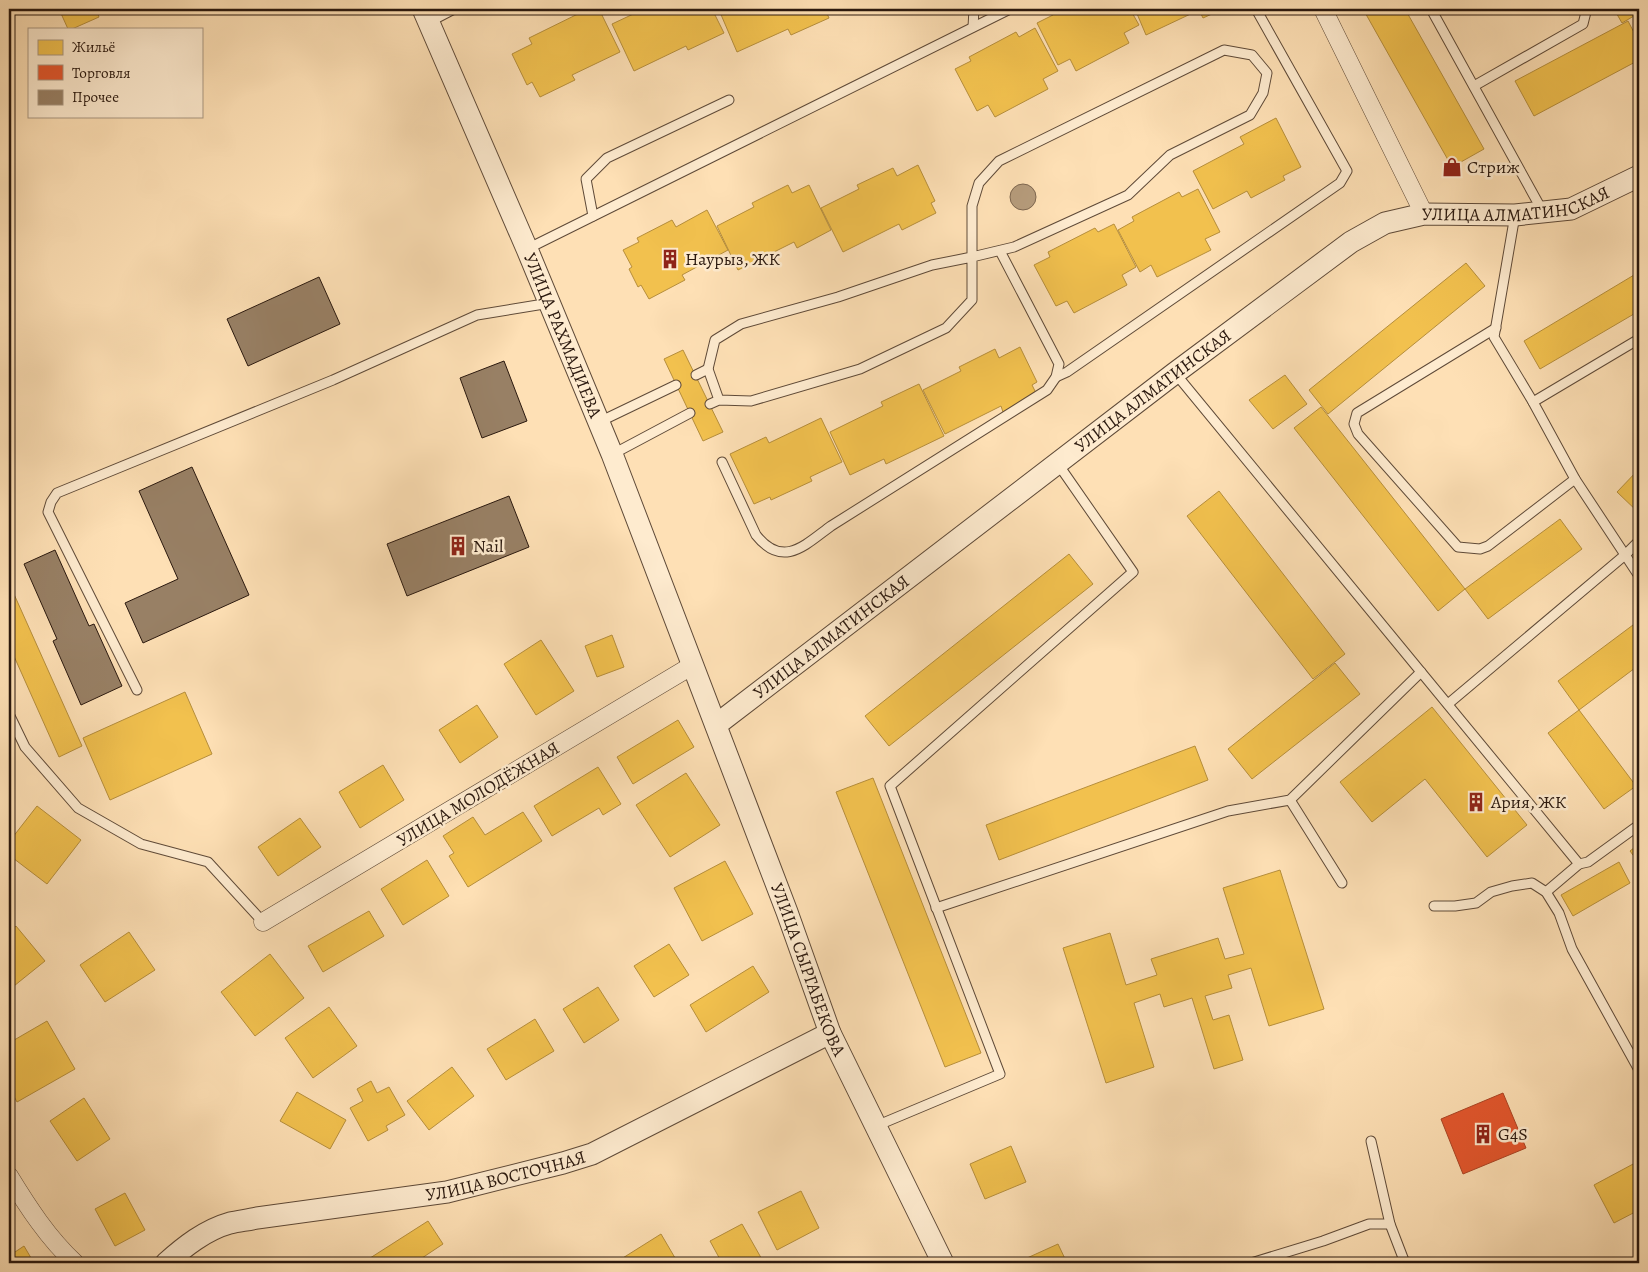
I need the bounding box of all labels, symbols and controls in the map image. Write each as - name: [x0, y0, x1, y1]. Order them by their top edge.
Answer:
- legend: [28, 28, 202, 118]
- text: Жильё: [72, 37, 115, 57]
- text: Торговля: [72, 63, 130, 83]
- text: Прочее: [72, 87, 119, 107]
- place label: Стриж: [1467, 155, 1520, 179]
- shop icon: Стриж: [1441, 156, 1463, 178]
- street label: УЛИЦА АЛМАТИНСКАЯ: [1422, 180, 1613, 227]
- place label: Наурыз, ЖК: [685, 247, 780, 271]
- building icon: Наурыз, ЖК: [659, 248, 681, 270]
- street label: УЛИЦА РАХМАДИЕВА: [518, 249, 608, 422]
- street label: УЛИЦА АЛМАТИНСКАЯ: [1069, 323, 1236, 458]
- place label: Nail: [473, 534, 504, 558]
- building icon: Nail: [447, 535, 469, 557]
- street label: УЛИЦА АЛМАТИНСКАЯ: [748, 569, 914, 704]
- street label: УЛИЦА МОЛОДЁЖНАЯ: [392, 736, 564, 852]
- place label: Ария, ЖК: [1490, 790, 1567, 814]
- building icon: Ария, ЖК: [1465, 791, 1487, 813]
- street label: УЛИЦА СЫРГАБЕКОВА: [765, 879, 852, 1061]
- place label: G4S: [1498, 1122, 1528, 1146]
- building icon: G4S: [1472, 1123, 1494, 1145]
- street label: УЛИЦА ВОСТОЧНАЯ: [424, 1145, 589, 1207]

